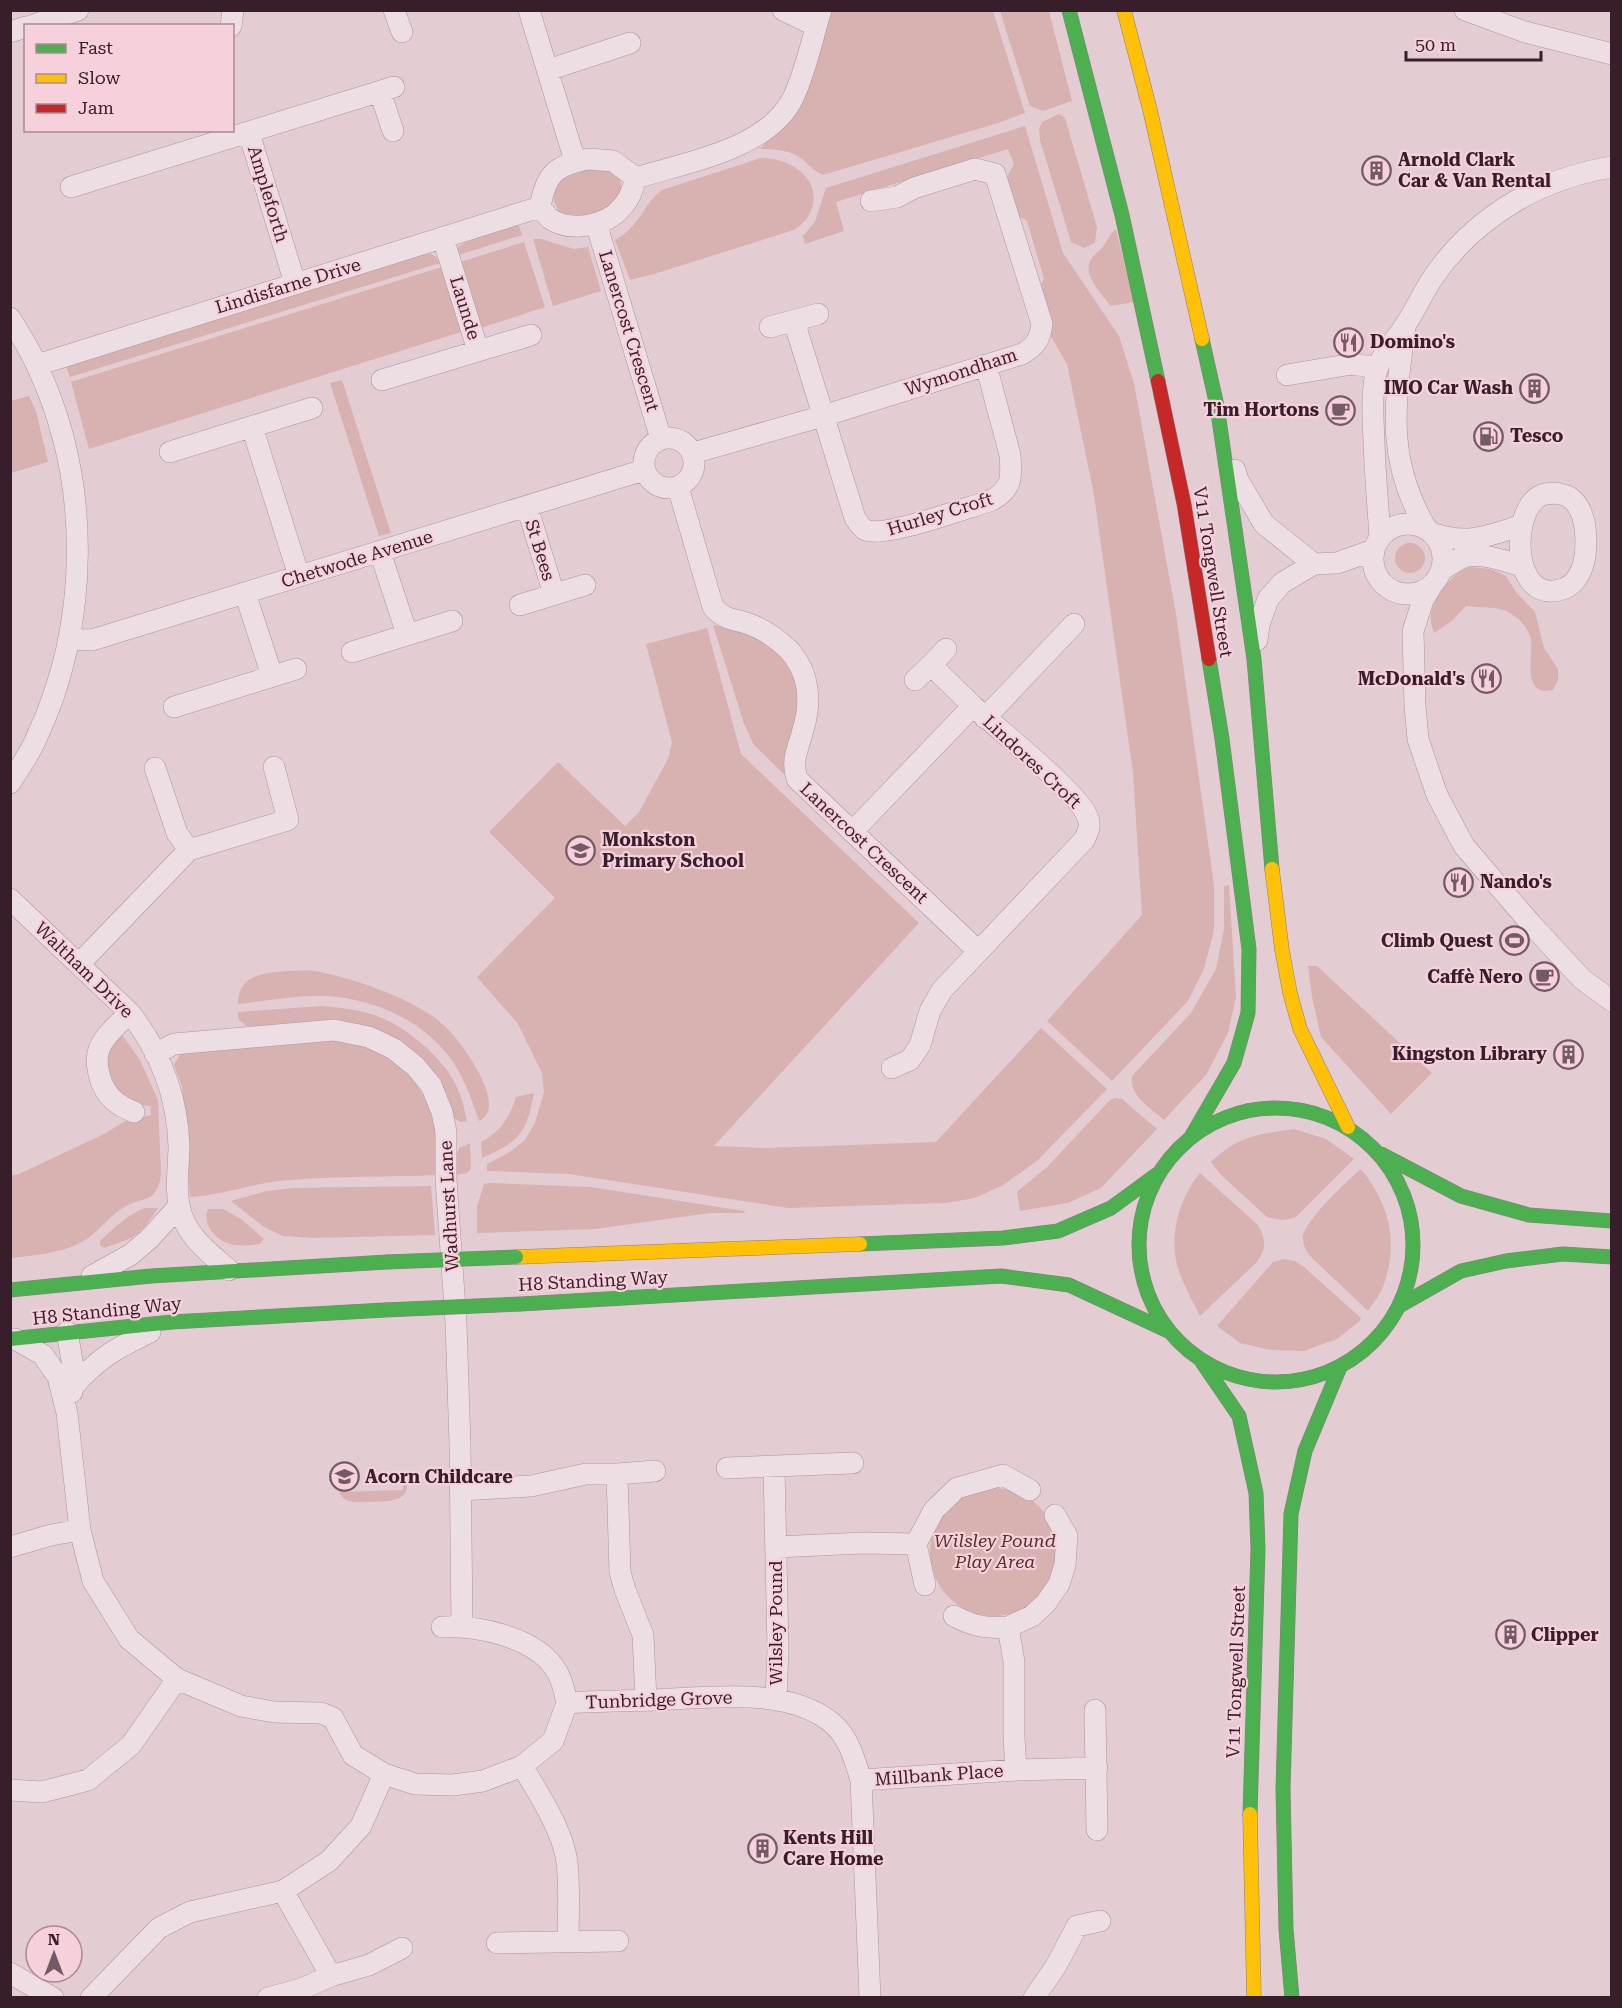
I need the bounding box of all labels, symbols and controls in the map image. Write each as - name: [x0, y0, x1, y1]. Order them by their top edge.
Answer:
- legend: [24, 24, 234, 132]
- scale bar: [1406, 24, 1541, 62]
- text: 50 m: [1415, 34, 1456, 55]
- text: Fast: [78, 37, 113, 58]
- text: Slow: [78, 67, 120, 88]
- text: Jam: [78, 97, 114, 118]
- street label: Ampleforth: [244, 143, 293, 245]
- place label: Arnold Clark Car & Van Rental: [1398, 149, 1551, 191]
- building icon: Arnold Clark Car & Van Rental: [1361, 154, 1393, 186]
- street label: Lanercost Crescent: [595, 248, 664, 414]
- street label: Lindisfarne Drive: [212, 253, 363, 318]
- street label: Launde: [446, 274, 485, 342]
- restaurant icon: Domino's: [1333, 326, 1365, 358]
- place label: Domino's: [1370, 331, 1455, 352]
- street label: Wymondham: [902, 343, 1020, 400]
- building icon: IMO Car Wash: [1518, 372, 1550, 404]
- place label: IMO Car Wash: [1384, 377, 1513, 398]
- cafe icon: Tim Hortons: [1324, 394, 1356, 426]
- place label: Tim Hortons: [1203, 399, 1319, 420]
- fuel station icon: Tesco: [1473, 420, 1505, 452]
- place label: Tesco: [1510, 425, 1564, 446]
- street label: V11 Tongwell Street: [1190, 485, 1237, 659]
- street label: Hurley Croft: [885, 487, 995, 540]
- street label: St Bees: [521, 517, 560, 583]
- street label: Chetwode Avenue: [279, 525, 435, 592]
- restaurant icon: McDonald's: [1470, 663, 1502, 695]
- place label: McDonald's: [1358, 668, 1465, 689]
- street label: Lindores Croft: [979, 711, 1086, 813]
- street label: Lanercost Crescent: [796, 778, 933, 908]
- place label: Monkston Primary School: [602, 829, 744, 871]
- school or university icon: Monkston Primary School: [565, 834, 597, 866]
- restaurant icon: Nando's: [1443, 866, 1475, 898]
- place label: Nando's: [1480, 871, 1552, 892]
- street label: Waltham Drive: [31, 917, 138, 1022]
- sports icon: Climb Quest: [1498, 925, 1530, 957]
- place label: Climb Quest: [1381, 930, 1493, 951]
- cafe icon: Caffè Nero: [1528, 961, 1560, 993]
- place label: Caffè Nero: [1427, 966, 1523, 987]
- building icon: Kingston Library: [1552, 1038, 1584, 1070]
- place label: Kingston Library: [1392, 1043, 1547, 1064]
- street label: Wadhurst Lane: [435, 1140, 462, 1272]
- street label: H8 Standing Way: [518, 1266, 669, 1295]
- street label: H8 Standing Way: [31, 1292, 183, 1329]
- school or university icon: Acorn Childcare: [328, 1461, 360, 1493]
- place label: Acorn Childcare: [365, 1466, 513, 1487]
- park label: Wilsley Pound Play Area: [934, 1530, 1056, 1572]
- street label: Wilsley Pound: [765, 1560, 786, 1686]
- street label: V11 Tongwell Street: [1222, 1585, 1249, 1759]
- building icon: Clipper: [1494, 1619, 1526, 1651]
- place label: Clipper: [1531, 1624, 1599, 1645]
- street label: Tunbridge Grove: [585, 1686, 733, 1713]
- street label: Millbank Place: [874, 1760, 1004, 1789]
- place label: Kents Hill Care Home: [783, 1827, 884, 1869]
- building icon: Kents Hill Care Home: [746, 1832, 778, 1864]
- north arrow: [24, 1924, 84, 1984]
- text: N: [48, 1930, 60, 1949]

